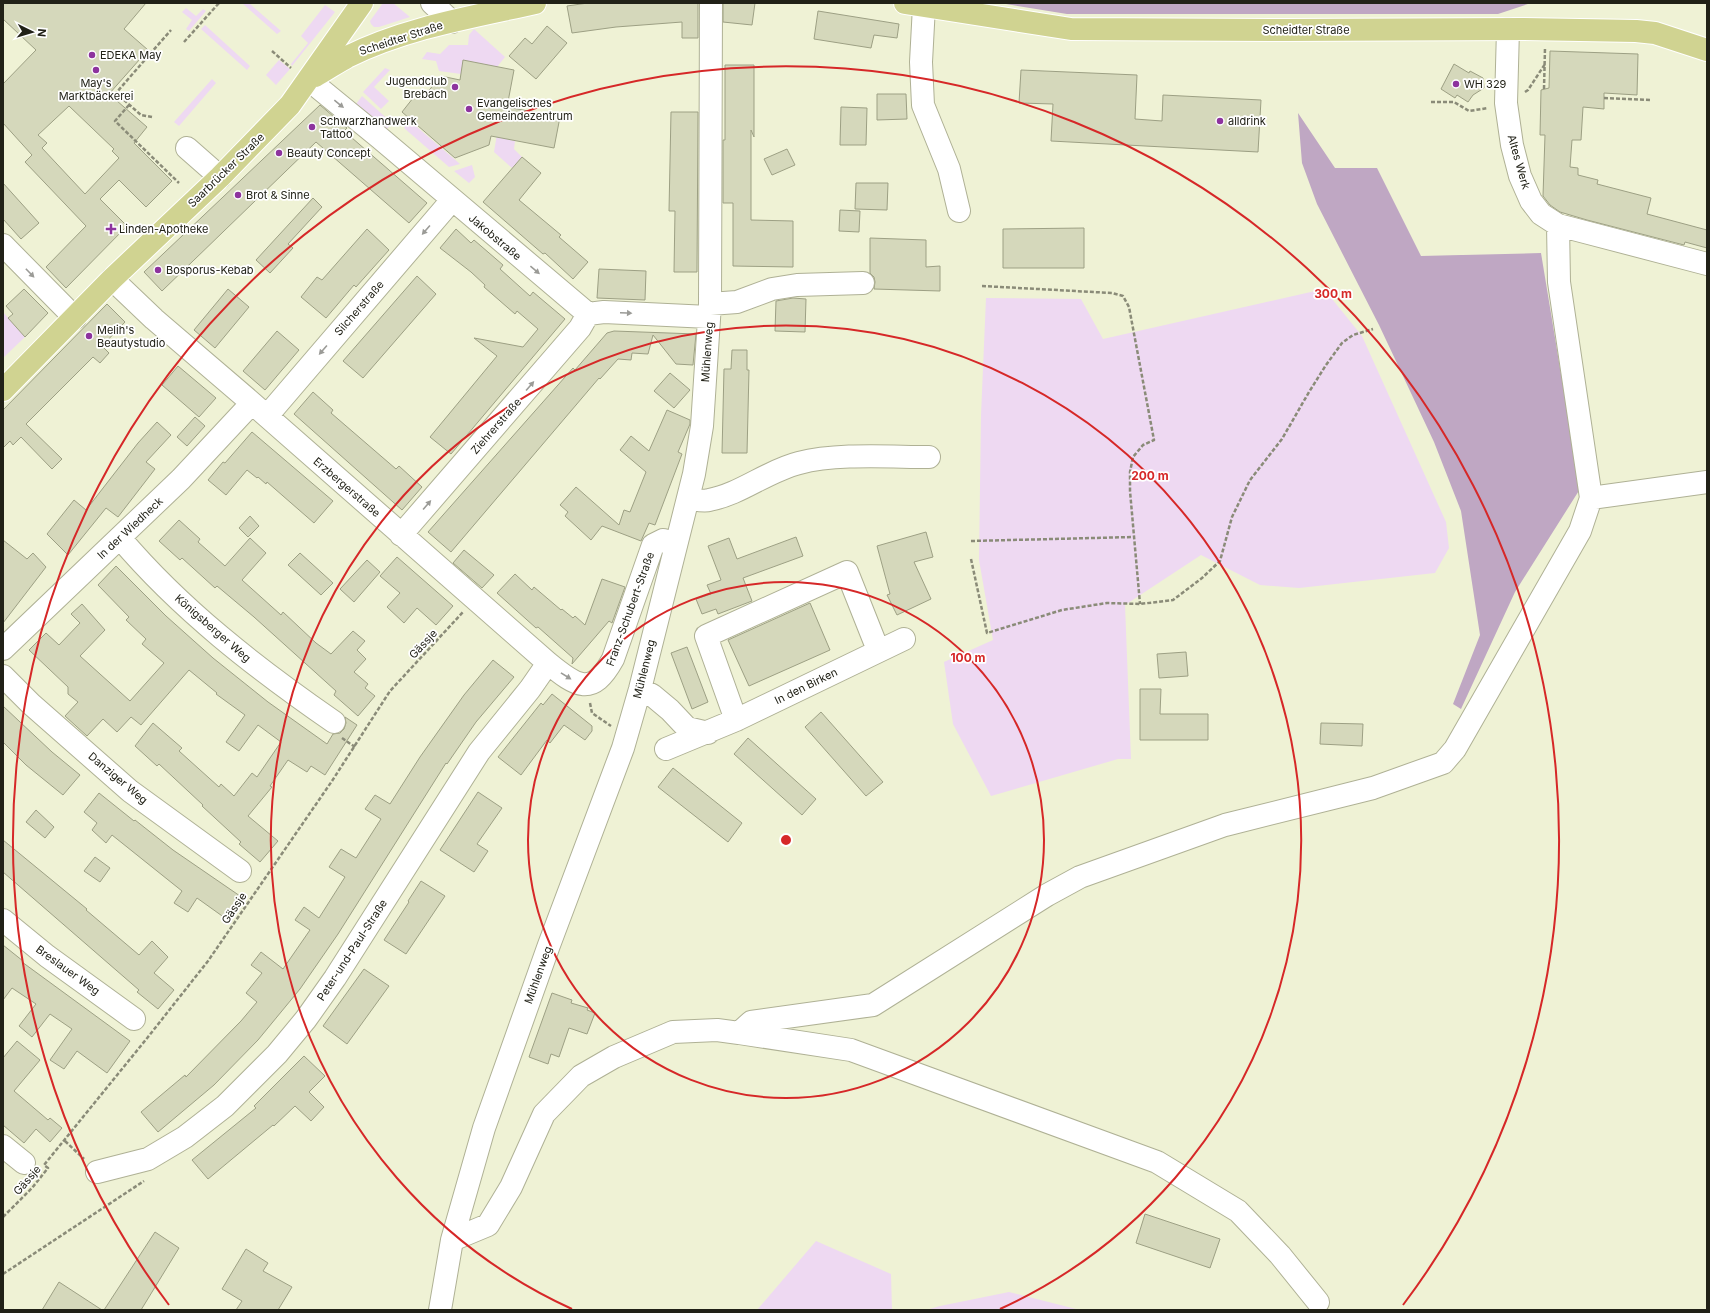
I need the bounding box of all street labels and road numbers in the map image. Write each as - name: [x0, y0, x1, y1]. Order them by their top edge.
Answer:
- street label: Scheidter Straße: [357, 18, 445, 58]
- street label: Scheidter Straße: [1262, 23, 1350, 37]
- street label: Saarbrücker Straße: [185, 130, 267, 210]
- street label: Altes Werk: [1505, 133, 1533, 191]
- street label: Jakobstraße: [466, 211, 524, 263]
- street label: Silcherstraße: [331, 277, 387, 339]
- street label: Mühlenweg: [698, 321, 716, 383]
- street label: Ziehrerstraße: [468, 395, 524, 457]
- street label: Erzbergerstraße: [311, 454, 383, 520]
- street label: In der Wiedheck: [94, 494, 166, 562]
- street label: Franz-Schubert-Straße: [603, 550, 657, 668]
- street label: Königsberger Weg: [172, 591, 254, 665]
- street label: Gässje: [406, 626, 440, 662]
- street label: Mühlenweg: [630, 638, 658, 700]
- street label: In den Birken: [772, 665, 840, 707]
- street label: Danziger Weg: [85, 749, 151, 807]
- street label: Gässje: [218, 890, 250, 926]
- street label: Peter-und-Paul-Straße: [314, 897, 390, 1003]
- street label: Breslauer Weg: [33, 942, 103, 998]
- street label: Mühlenweg: [521, 944, 555, 1006]
- street label: Gässje: [10, 1162, 44, 1198]

